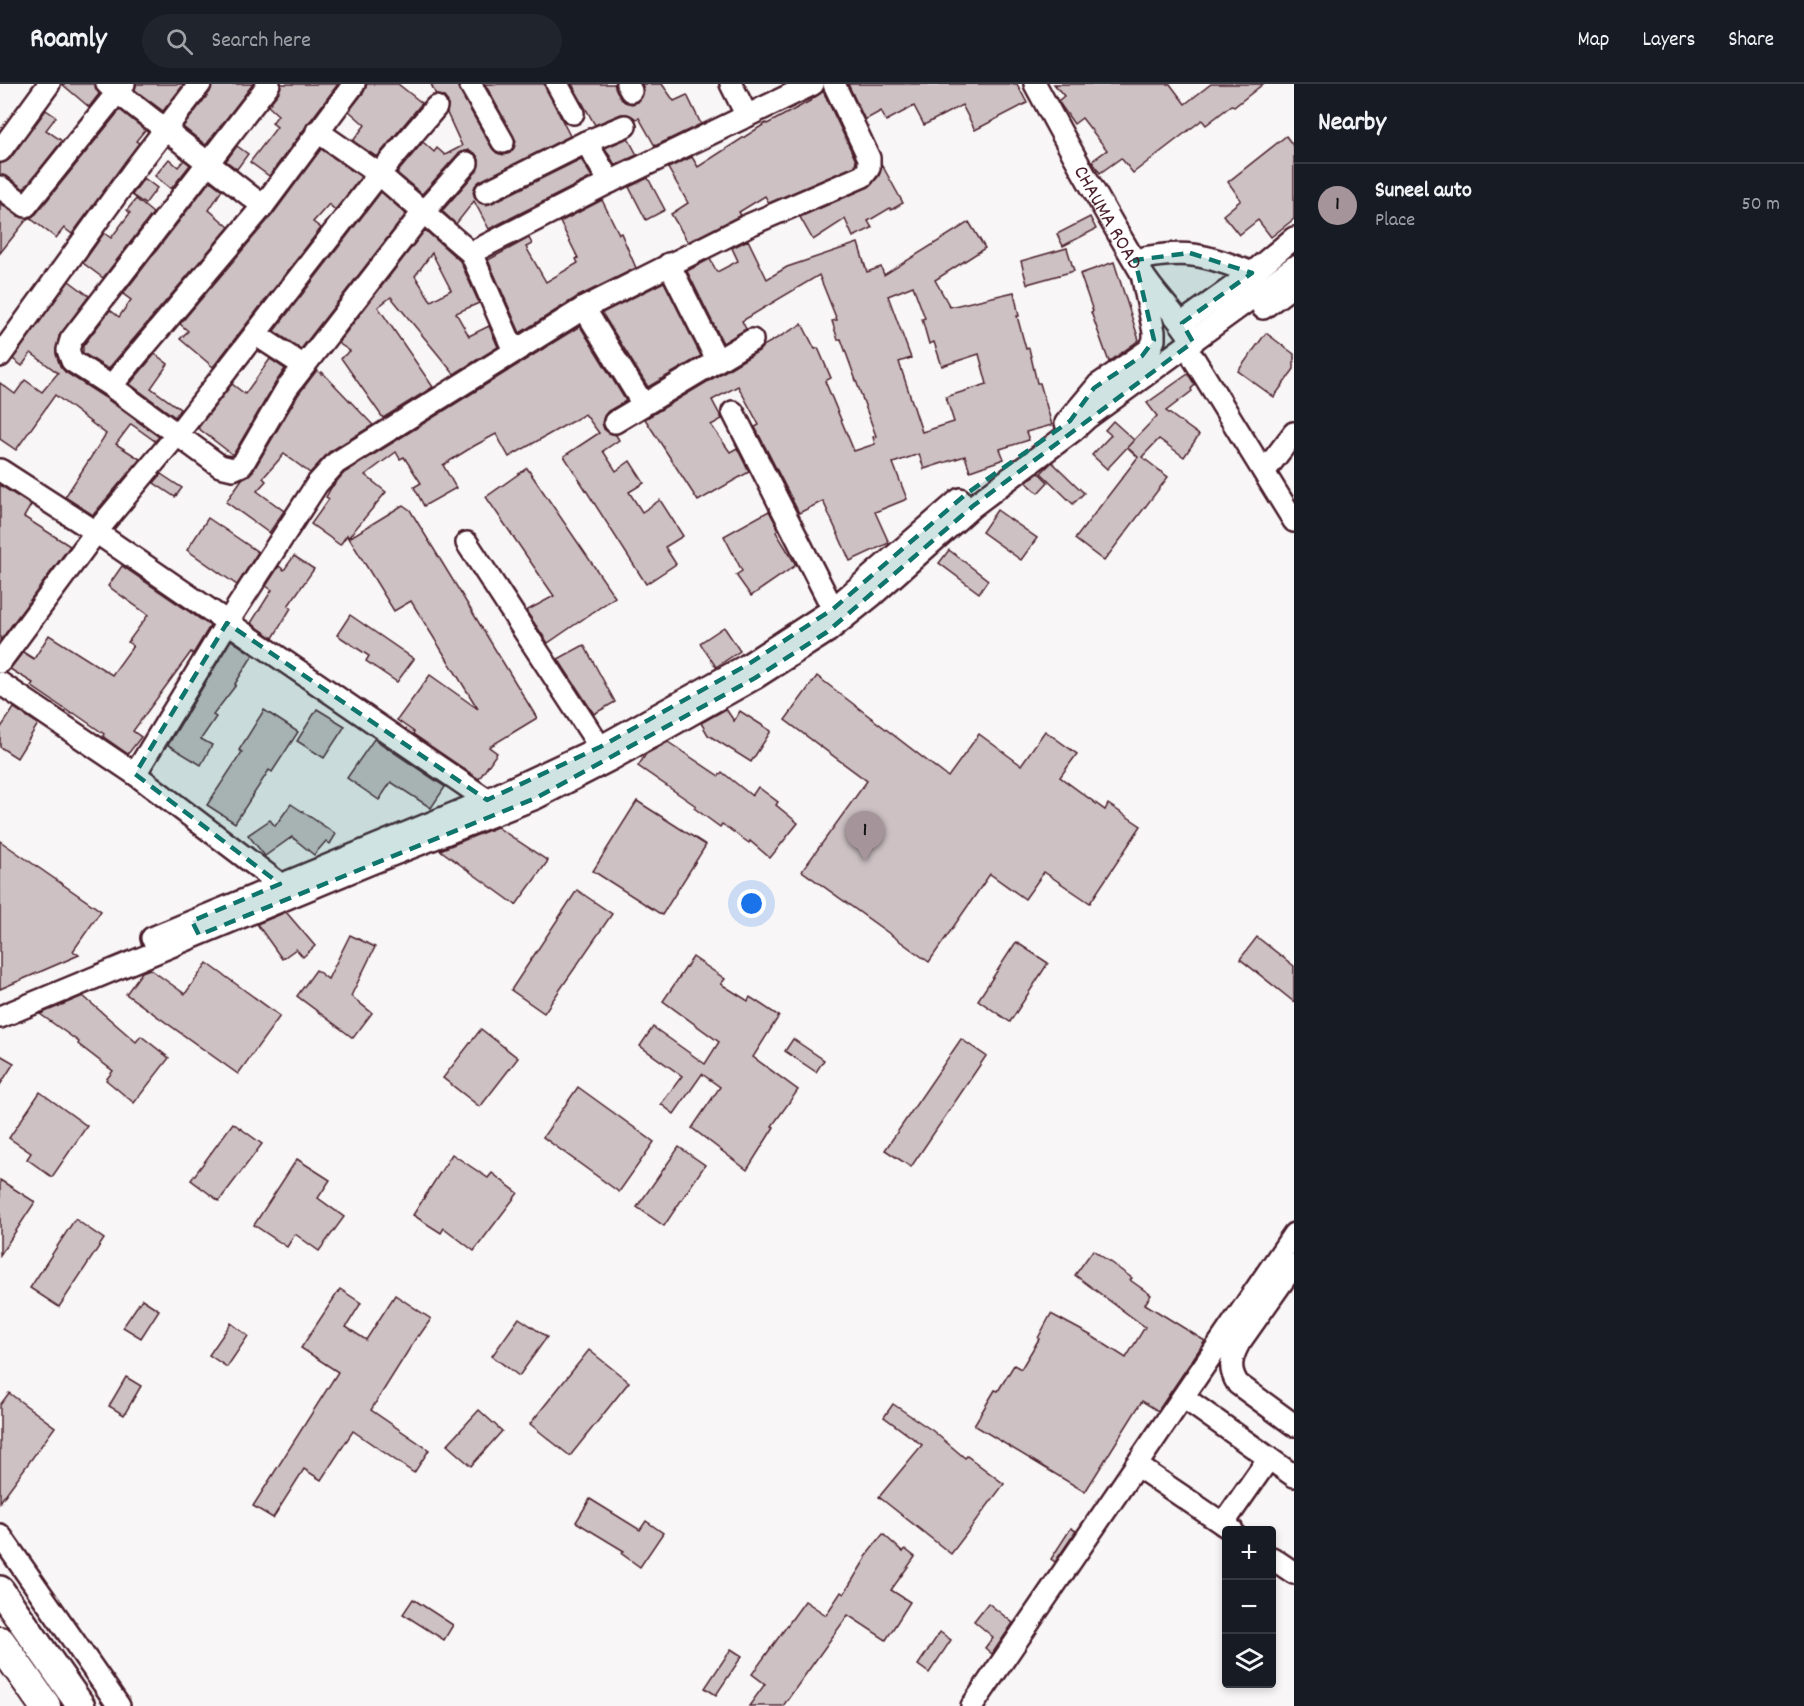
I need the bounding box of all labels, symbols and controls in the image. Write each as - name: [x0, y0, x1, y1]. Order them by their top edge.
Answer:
- search box: [142, 14, 562, 68]
- text: Roamly: [30, 21, 106, 61]
- icon: search: [163, 25, 196, 58]
- text: Search here: [211, 26, 311, 57]
- text: Map: [1578, 26, 1609, 56]
- text: Layers: [1642, 26, 1695, 56]
- text: Share: [1728, 26, 1774, 56]
- text: Nearby: [1318, 105, 1386, 142]
- street label: CHAUMA ROAD: [1064, 161, 1148, 276]
- text: Suneel auto: [1375, 176, 1472, 207]
- text: 1: [1335, 191, 1340, 219]
- text: 50 m: [1742, 191, 1780, 219]
- text: Place: [1375, 207, 1415, 235]
- pin: 1: [846, 812, 884, 861]
- your location: [737, 889, 766, 918]
- map controls: [1222, 1526, 1276, 1688]
- button: +: [1222, 1526, 1276, 1580]
- button: −: [1222, 1580, 1276, 1634]
- button: layers: [1222, 1634, 1276, 1688]

